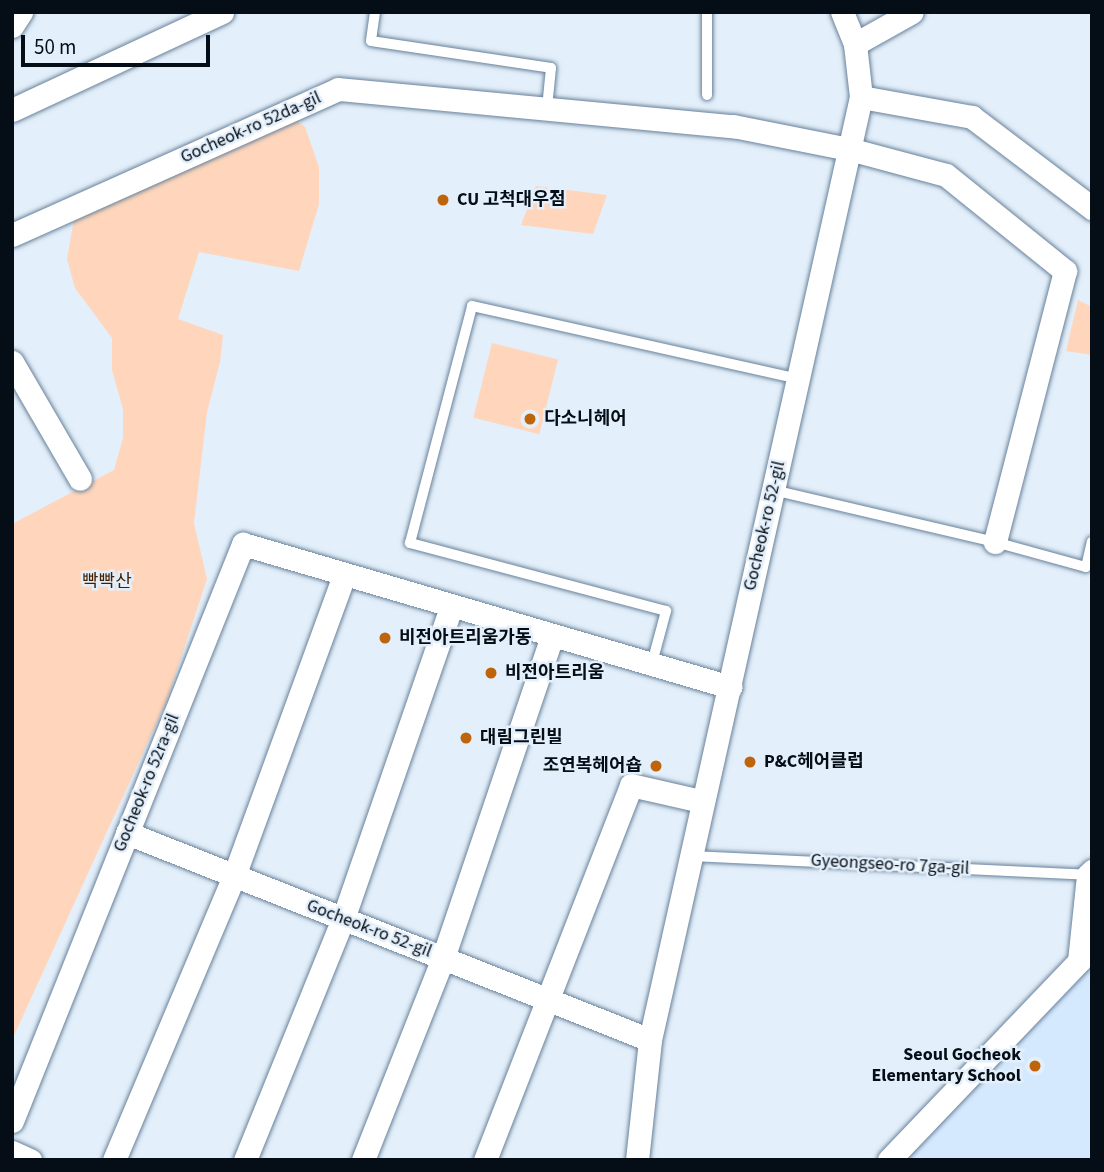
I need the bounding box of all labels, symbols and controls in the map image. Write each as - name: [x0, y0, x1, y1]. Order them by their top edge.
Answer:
- scale bar: [24, 21, 214, 65]
- text: 50 m: [34, 32, 76, 62]
- street label: Gocheok-ro 52da-gil: [177, 87, 325, 169]
- place label: CU 고척대우점: [457, 189, 566, 211]
- marker: CU 고척대우점: [435, 192, 451, 208]
- place label: 다소니헤어: [544, 408, 627, 430]
- marker: 다소니헤어: [522, 411, 538, 427]
- street label: Gocheok-ro 52-gil: [740, 459, 790, 593]
- park label: 빡빡산: [82, 571, 132, 593]
- place label: 비전아트리움가동: [399, 627, 531, 649]
- marker: 비전아트리움가동: [377, 630, 393, 646]
- place label: 비전아트리움: [505, 662, 604, 684]
- marker: 비전아트리움: [483, 665, 499, 681]
- street label: Gocheok-ro 52ra-gil: [109, 711, 185, 855]
- place label: 대림그린빌: [480, 727, 563, 749]
- marker: 대림그린빌: [458, 730, 474, 746]
- place label: P&C헤어클럽: [764, 751, 863, 773]
- marker: P&C헤어클럽: [742, 754, 758, 770]
- place label: 조연복헤어숍: [543, 755, 642, 777]
- marker: 조연복헤어숍: [648, 758, 664, 774]
- street label: Gyeongseo-ro 7ga-gil: [810, 850, 970, 880]
- street label: Gocheok-ro 52-gil: [303, 895, 435, 963]
- place label: Seoul Gocheok Elementary School: [871, 1045, 1021, 1088]
- marker: Seoul Gocheok Elementary School: [1027, 1058, 1043, 1074]

